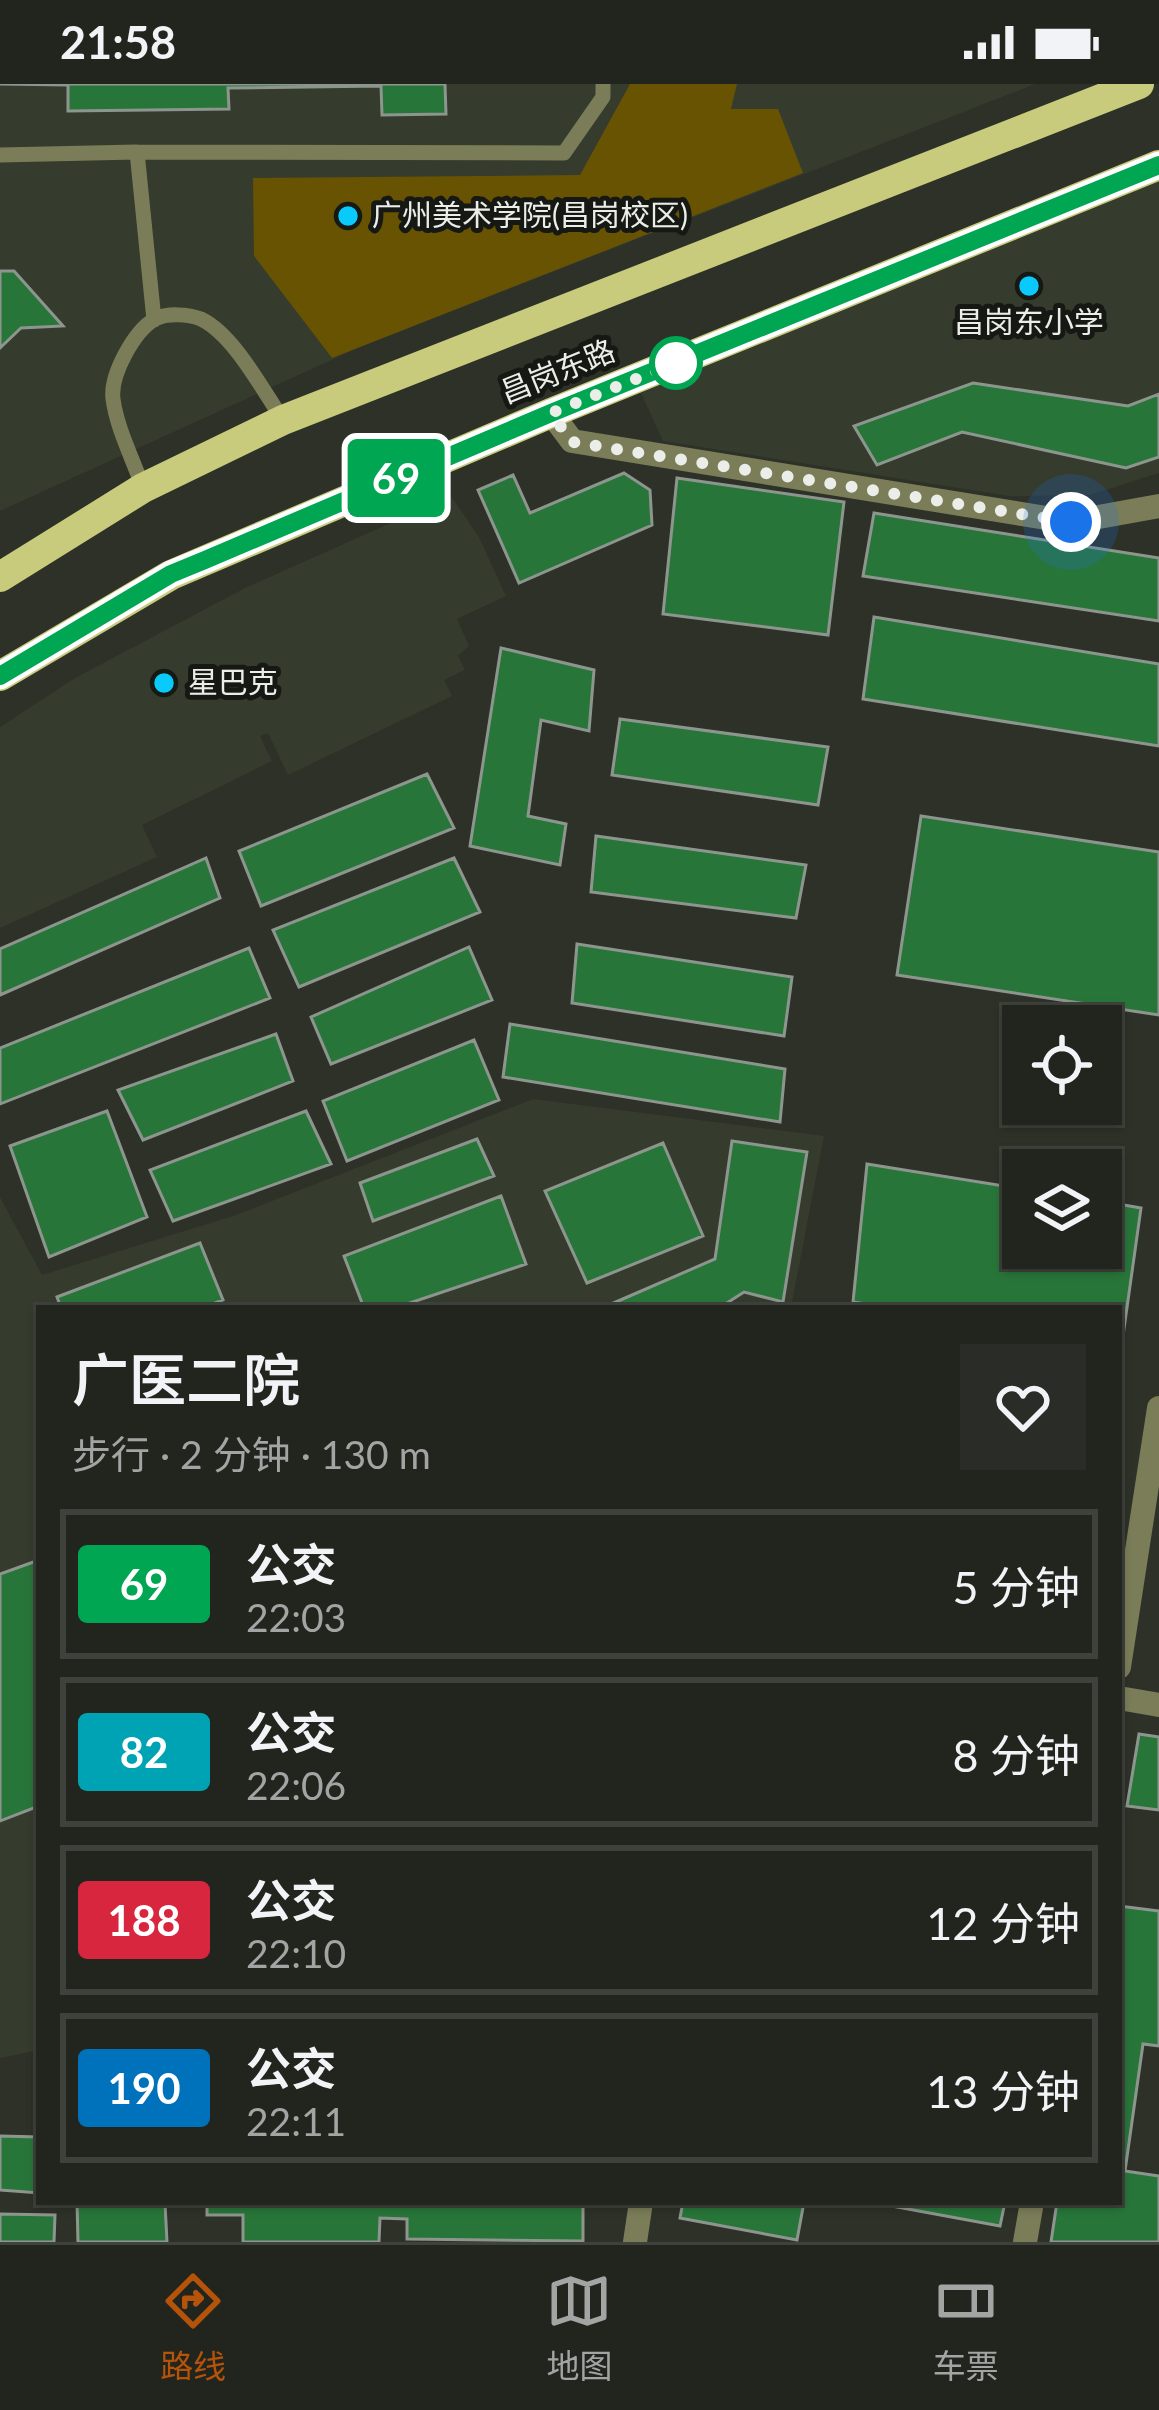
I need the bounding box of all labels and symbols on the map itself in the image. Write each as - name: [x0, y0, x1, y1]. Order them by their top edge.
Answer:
- place label: 广州美术学院(昌岗校区): [372, 196, 688, 232]
- marker: 广州美术学院(昌岗校区): [335, 203, 361, 229]
- marker: 昌岗东小学: [1016, 273, 1042, 299]
- place label: 昌岗东小学: [954, 303, 1104, 339]
- street label: 昌岗东路: [495, 331, 620, 409]
- unlabelled marker: [651, 338, 701, 388]
- line badge: 69: [342, 439, 450, 517]
- your location: [1041, 492, 1101, 552]
- place label: 星巴克: [188, 663, 278, 699]
- marker: 星巴克: [151, 670, 177, 696]

